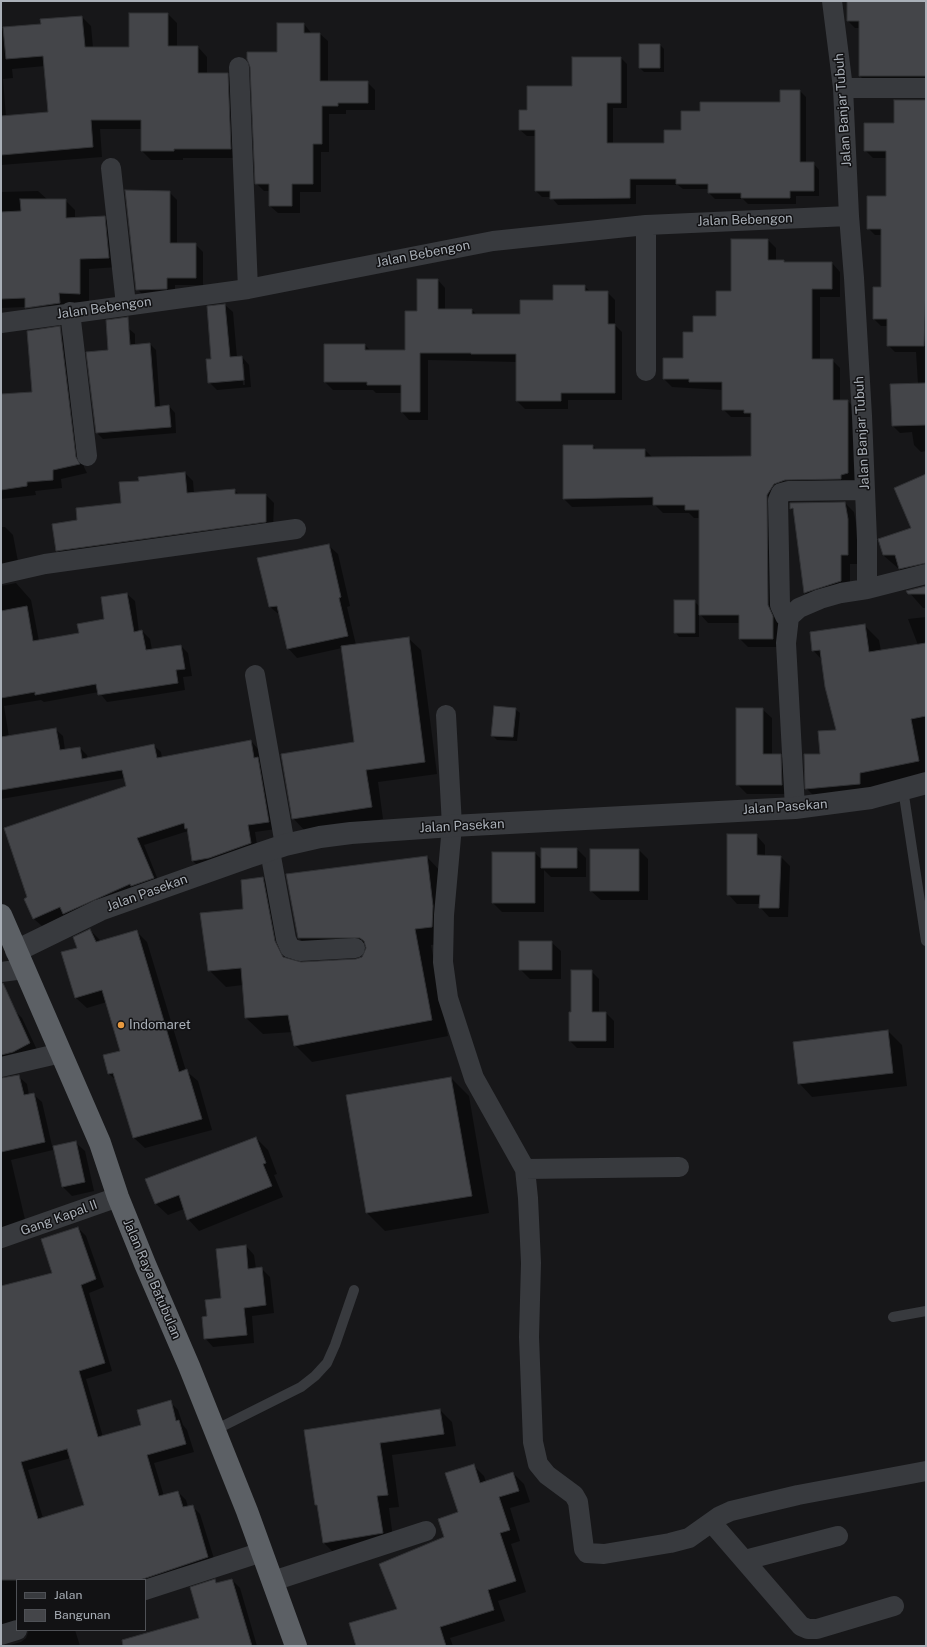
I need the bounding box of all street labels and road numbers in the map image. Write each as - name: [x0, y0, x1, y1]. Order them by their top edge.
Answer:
- street label: Jalan Banjar Tubuh: [831, 53, 855, 167]
- street label: Jalan Bebengon: [697, 211, 793, 229]
- street label: Jalan Bebengon: [375, 237, 471, 271]
- street label: Jalan Bebengon: [56, 294, 152, 322]
- street label: Jalan Banjar Tubuh: [851, 376, 873, 490]
- street label: Jalan Pasekan: [742, 796, 828, 818]
- street label: Jalan Pasekan: [419, 816, 505, 836]
- street label: Jalan Pasekan: [104, 871, 190, 915]
- street label: Gang Kapal II: [18, 1197, 100, 1239]
- street label: Jalan Raya Batubulan: [120, 1217, 184, 1341]

